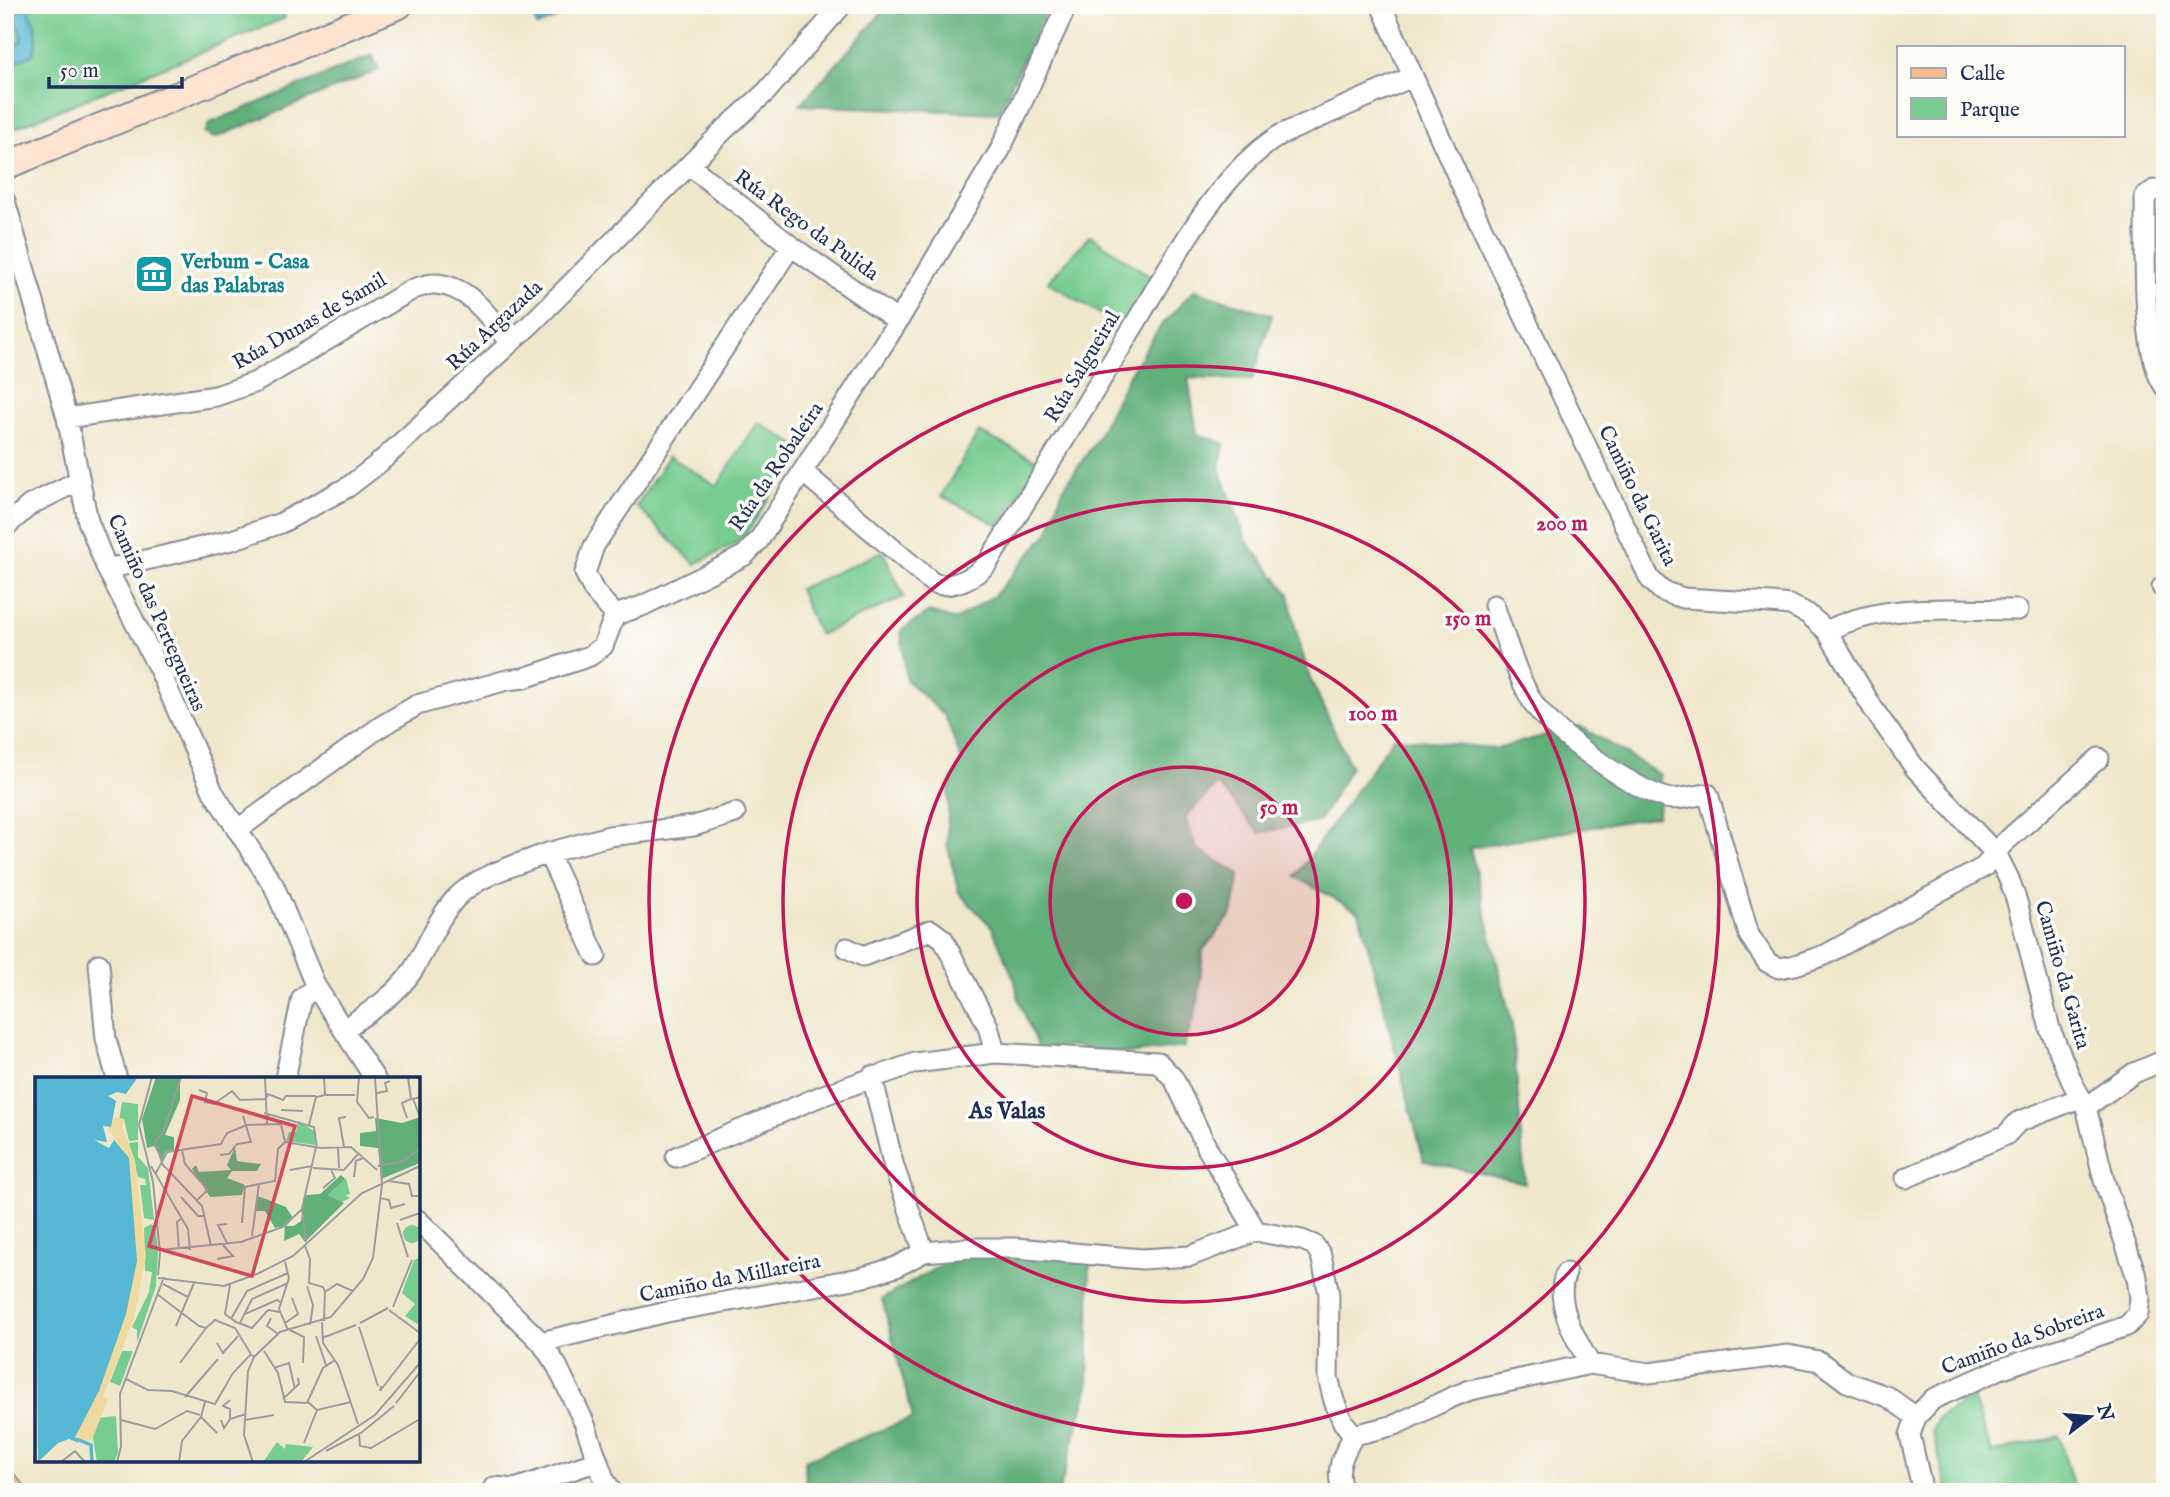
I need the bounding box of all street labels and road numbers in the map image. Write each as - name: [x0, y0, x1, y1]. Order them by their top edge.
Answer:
- street label: Rúa Rego da Pulida: [728, 164, 884, 288]
- street label: Rúa Dunas de Samil: [228, 267, 392, 377]
- street label: Rúa Argazada: [441, 274, 549, 377]
- street label: Rúa Salgueiral: [1039, 306, 1127, 428]
- street label: Rúa da Robaleira: [724, 396, 831, 537]
- street label: Camiño da Garita: [1591, 421, 1683, 572]
- street label: Camiño das Pertegueiras: [100, 510, 212, 716]
- street label: Camiño da Garita: [2028, 898, 2096, 1053]
- street label: Camiño da Millareira: [637, 1248, 824, 1310]
- street label: Camiño da Sobreira: [1938, 1298, 2109, 1382]

